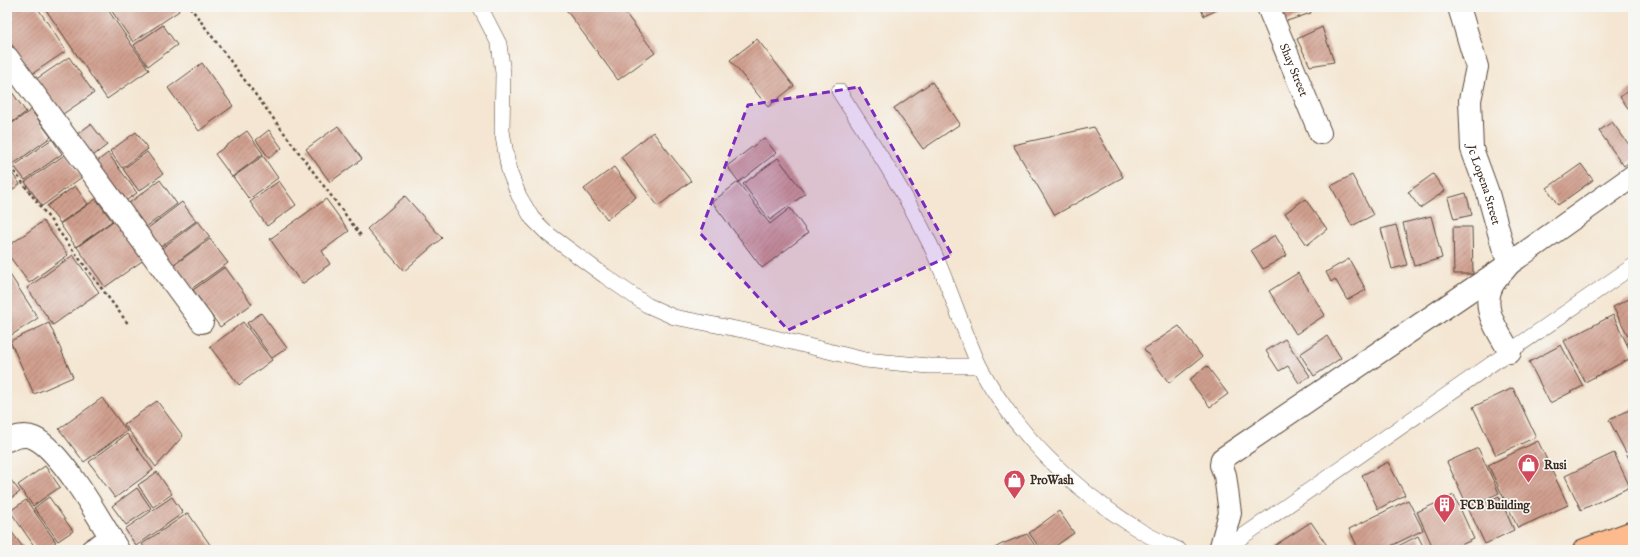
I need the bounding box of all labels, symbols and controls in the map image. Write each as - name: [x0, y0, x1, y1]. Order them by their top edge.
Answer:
- street label: Shay Street: [1276, 41, 1312, 99]
- street label: Jc Lopena Street: [1463, 142, 1504, 226]
- shop icon: Rusi: [1515, 452, 1541, 485]
- place label: Rusi: [1544, 458, 1568, 473]
- shop icon: ProWash: [1001, 467, 1027, 500]
- place label: ProWash: [1030, 473, 1074, 488]
- building icon: FCB Building: [1432, 492, 1458, 525]
- place label: FCB Building: [1460, 498, 1530, 514]

